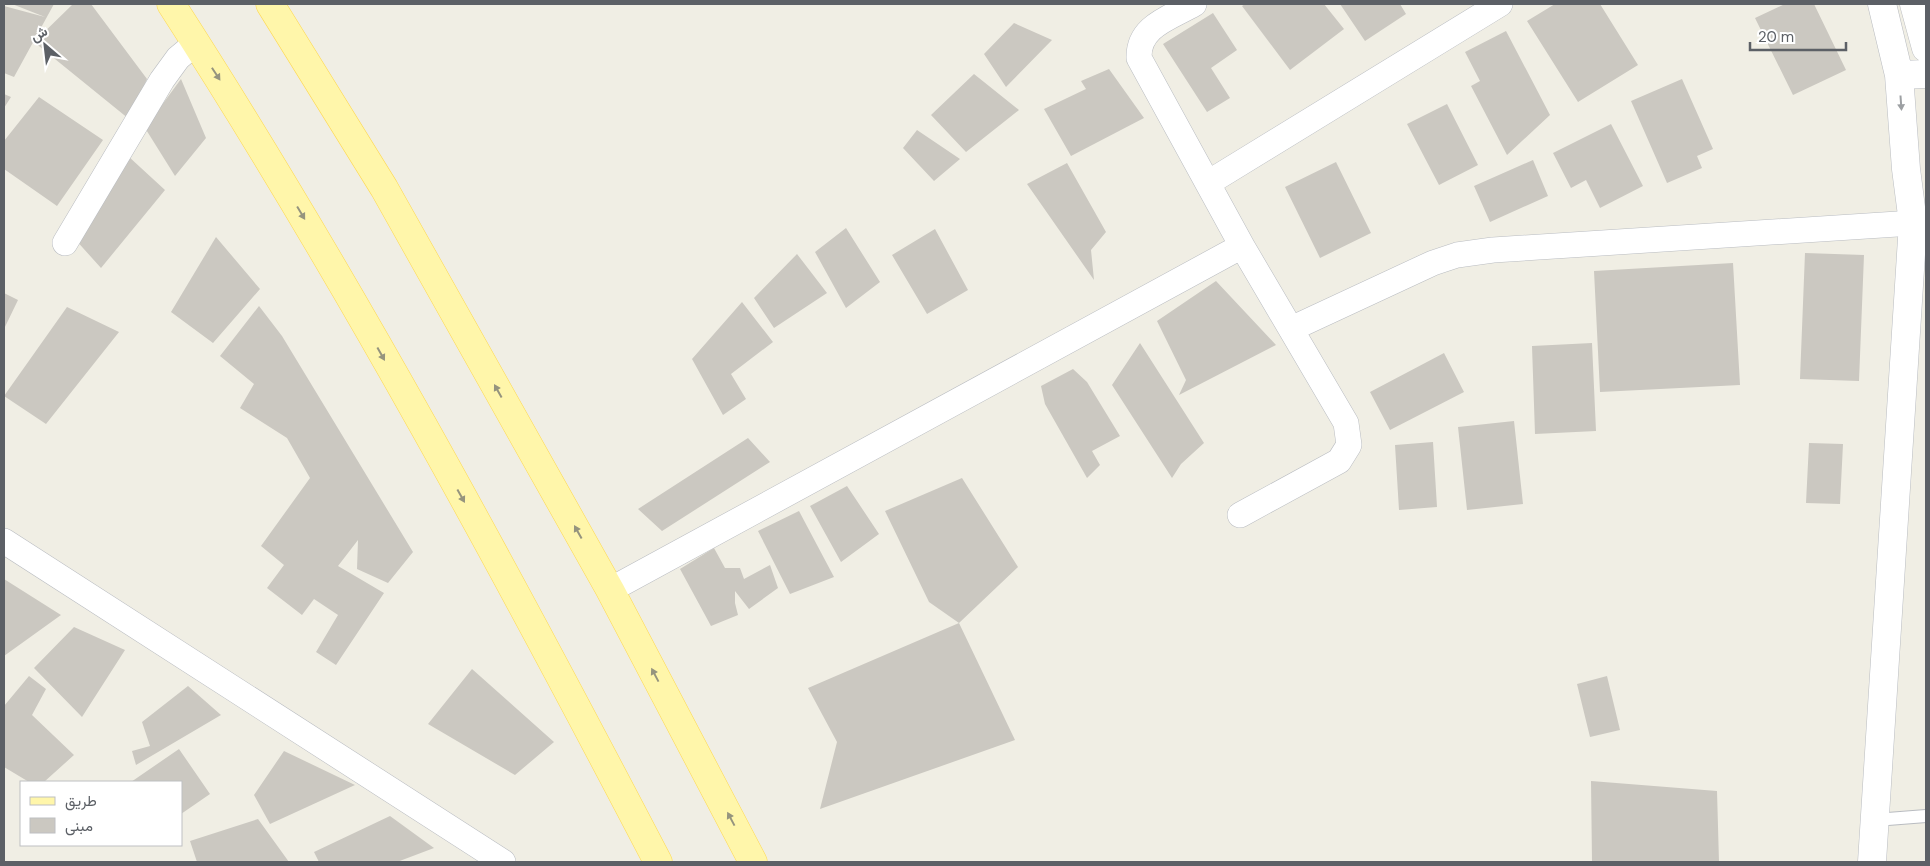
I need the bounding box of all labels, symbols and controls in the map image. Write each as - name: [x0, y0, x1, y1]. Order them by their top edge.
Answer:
- north arrow: [20, 20, 70, 70]
- scale bar: [1750, 20, 1846, 52]
- text: ش: [27, 22, 51, 45]
- text: 20 m: [1758, 27, 1794, 47]
- one-way arrow: [211, 68, 221, 81]
- one-way arrow: [1898, 95, 1906, 111]
- one-way arrow: [296, 207, 305, 220]
- one-way arrow: [377, 347, 385, 362]
- one-way arrow: [494, 383, 502, 398]
- one-way arrow: [457, 488, 465, 503]
- one-way arrow: [573, 526, 582, 539]
- one-way arrow: [651, 668, 659, 683]
- legend: [20, 781, 182, 846]
- text: طريق: [65, 791, 97, 811]
- one-way arrow: [726, 812, 735, 826]
- text: مبنى: [65, 816, 93, 836]

